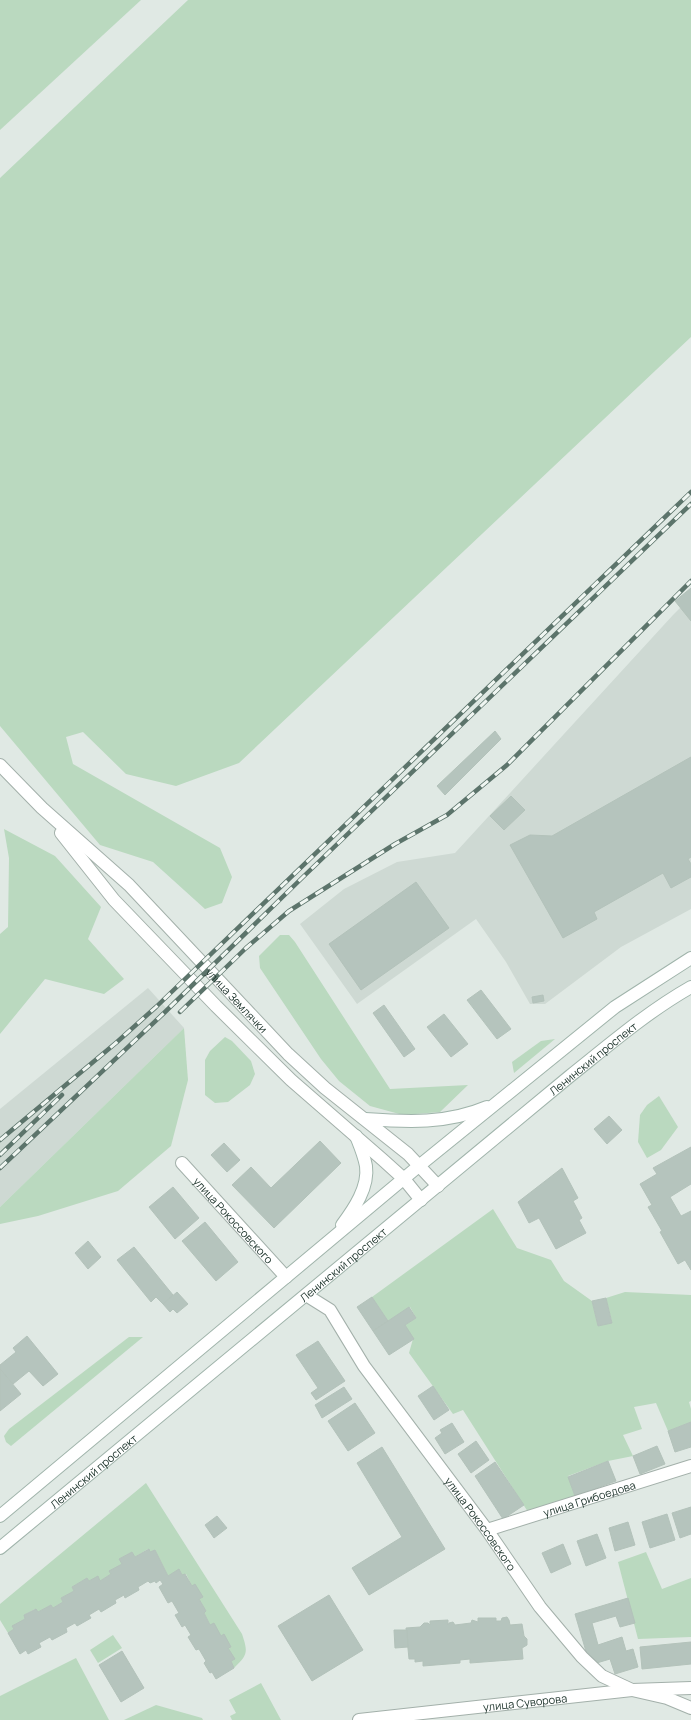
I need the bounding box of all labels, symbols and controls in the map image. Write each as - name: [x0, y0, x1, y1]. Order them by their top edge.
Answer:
- street label: улица Землячки: [203, 964, 271, 1036]
- street label: Ленинский проспект: [546, 1018, 640, 1098]
- street label: улица Рокоссовского: [191, 1173, 278, 1267]
- street label: Ленинский проспект: [296, 1223, 390, 1305]
- street label: Ленинский проспект: [46, 1430, 140, 1511]
- street label: улица Рокоссовского: [442, 1474, 520, 1574]
- street label: улица Грибоедова: [541, 1476, 637, 1519]
- street label: улица Суворова: [482, 1690, 568, 1714]

